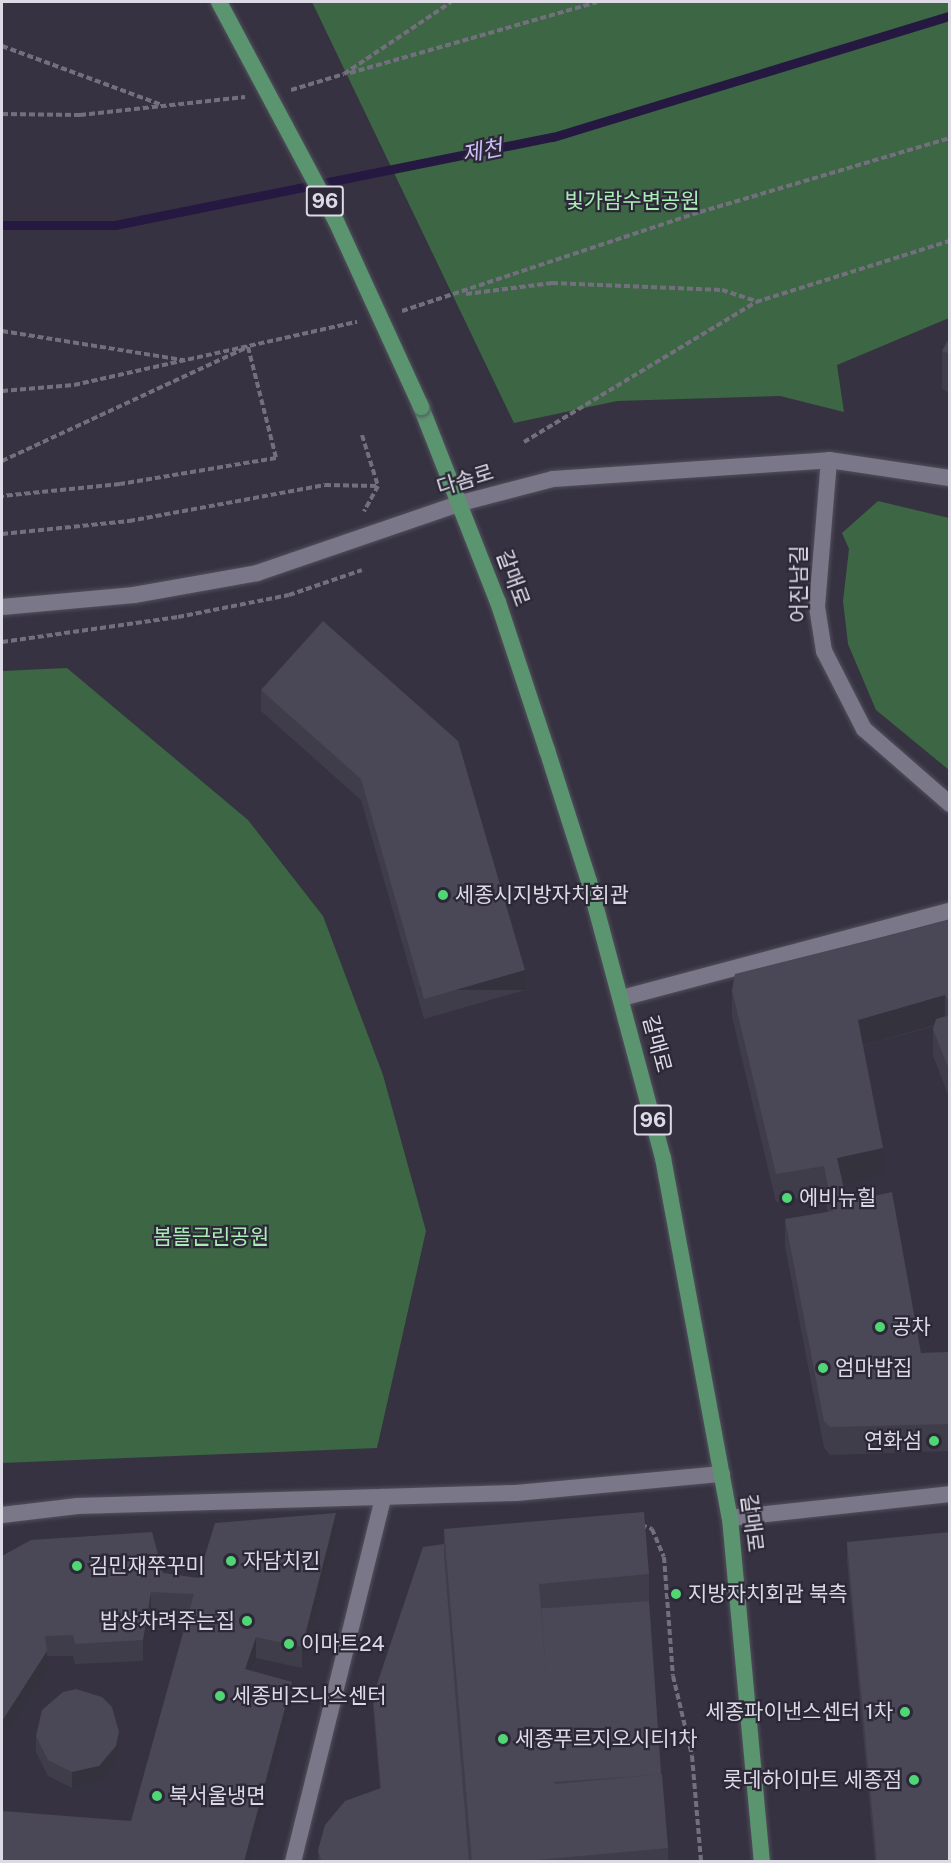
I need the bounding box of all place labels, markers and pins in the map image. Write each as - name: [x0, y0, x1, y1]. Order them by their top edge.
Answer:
- place label: 세종시지방자치회관: [455, 882, 629, 908]
- marker: 세종시지방자치회관: [436, 888, 450, 902]
- place label: 에비뉴힐: [799, 1185, 876, 1211]
- marker: 에비뉴힐: [780, 1191, 794, 1205]
- place label: 공차: [892, 1314, 931, 1340]
- marker: 공차: [873, 1320, 887, 1334]
- place label: 엄마밥집: [835, 1355, 912, 1381]
- marker: 엄마밥집: [816, 1361, 830, 1375]
- place label: 연화섬: [864, 1428, 922, 1454]
- marker: 연화섬: [927, 1434, 941, 1448]
- place label: 자담치킨: [243, 1548, 320, 1574]
- place label: 김민재쭈꾸미: [89, 1553, 205, 1579]
- marker: 자담치킨: [224, 1554, 238, 1568]
- marker: 김민재쭈꾸미: [70, 1559, 84, 1573]
- place label: 지방자치회관 북측: [688, 1581, 848, 1607]
- marker: 지방자치회관 북측: [669, 1587, 683, 1601]
- place label: 밥상차려주는집: [100, 1608, 235, 1634]
- marker: 밥상차려주는집: [240, 1614, 254, 1628]
- place label: 이마트24: [301, 1631, 385, 1657]
- marker: 이마트24: [282, 1637, 296, 1651]
- place label: 세종비즈니스센터: [232, 1683, 387, 1709]
- marker: 세종비즈니스센터: [213, 1689, 227, 1703]
- place label: 세종파이낸스센터 1차: [705, 1699, 893, 1725]
- marker: 세종파이낸스센터 1차: [898, 1705, 912, 1719]
- place label: 세종푸르지오시티1차: [515, 1726, 697, 1752]
- marker: 세종푸르지오시티1차: [496, 1732, 510, 1746]
- place label: 롯데하이마트 세종점: [723, 1767, 902, 1793]
- marker: 롯데하이마트 세종점: [907, 1773, 921, 1787]
- place label: 북서울냉면: [169, 1783, 266, 1809]
- marker: 북서울냉면: [150, 1789, 164, 1803]

